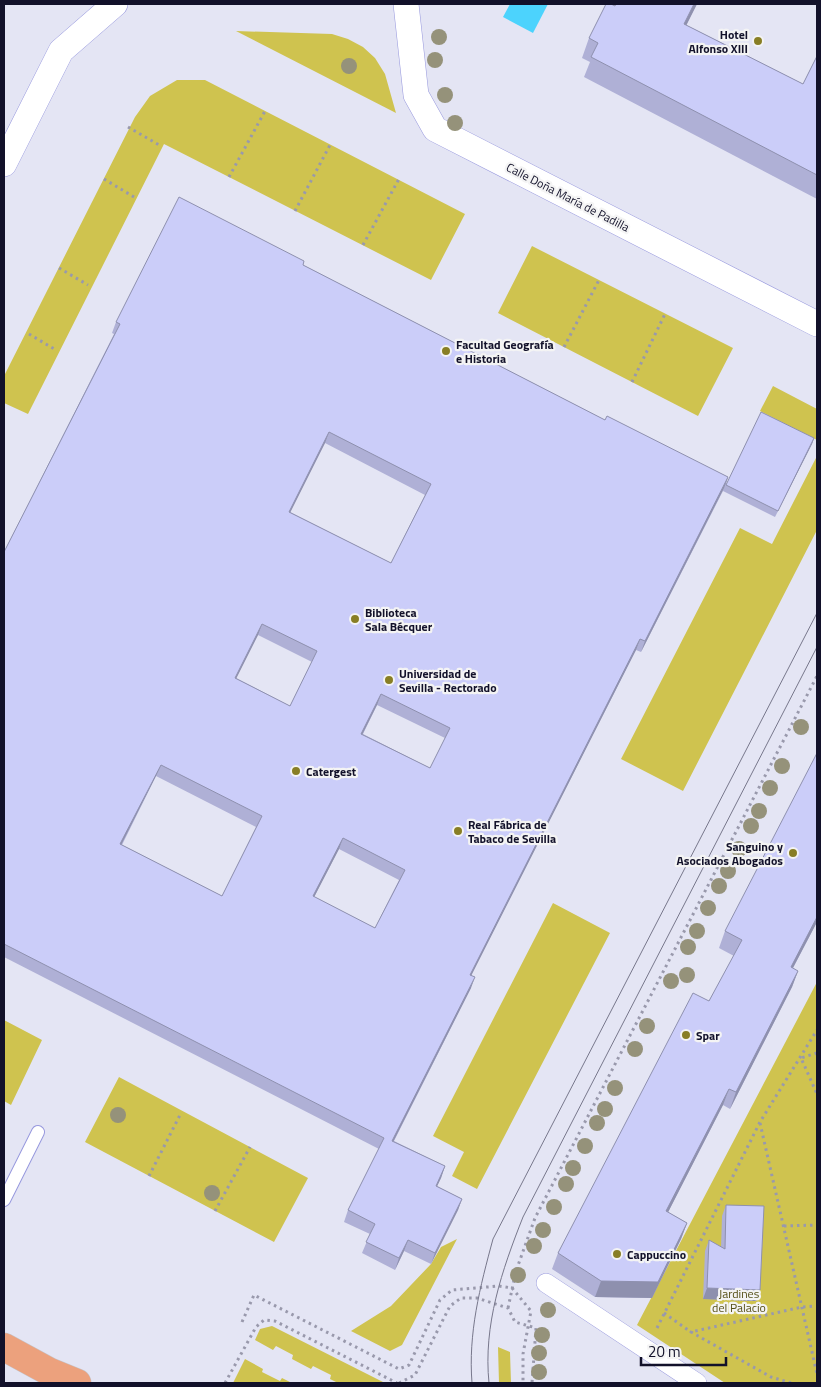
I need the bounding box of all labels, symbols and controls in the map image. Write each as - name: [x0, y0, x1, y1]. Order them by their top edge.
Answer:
- place label: Hotel Alfonso XIII: [688, 25, 748, 58]
- marker: Hotel Alfonso XIII: [752, 35, 764, 47]
- street label: Calle Doña María de Padilla: [503, 158, 633, 236]
- place label: Facultad Geografía e Historia: [456, 335, 554, 368]
- marker: Facultad Geografía e Historia: [440, 345, 452, 357]
- place label: Biblioteca Sala Bécquer: [365, 603, 433, 636]
- marker: Biblioteca Sala Bécquer: [349, 613, 361, 625]
- place label: Universidad de Sevilla - Rectorado: [399, 664, 497, 697]
- marker: Universidad de Sevilla - Rectorado: [383, 674, 395, 686]
- place label: Catergest: [306, 762, 357, 781]
- marker: Catergest: [290, 765, 302, 777]
- place label: Real Fábrica de Tabaco de Sevilla: [468, 815, 556, 848]
- marker: Real Fábrica de Tabaco de Sevilla: [452, 825, 464, 837]
- place label: Sanguino y Asociados Abogados: [677, 837, 783, 870]
- marker: Sanguino y Asociados Abogados: [787, 847, 799, 859]
- place label: Spar: [696, 1026, 720, 1045]
- marker: Spar: [680, 1029, 692, 1041]
- place label: Cappuccino: [627, 1245, 686, 1264]
- marker: Cappuccino: [611, 1248, 623, 1260]
- park label: Jardines del Palacio: [712, 1284, 766, 1317]
- scale bar: [641, 1334, 726, 1366]
- text: 20 m: [648, 1340, 681, 1363]

